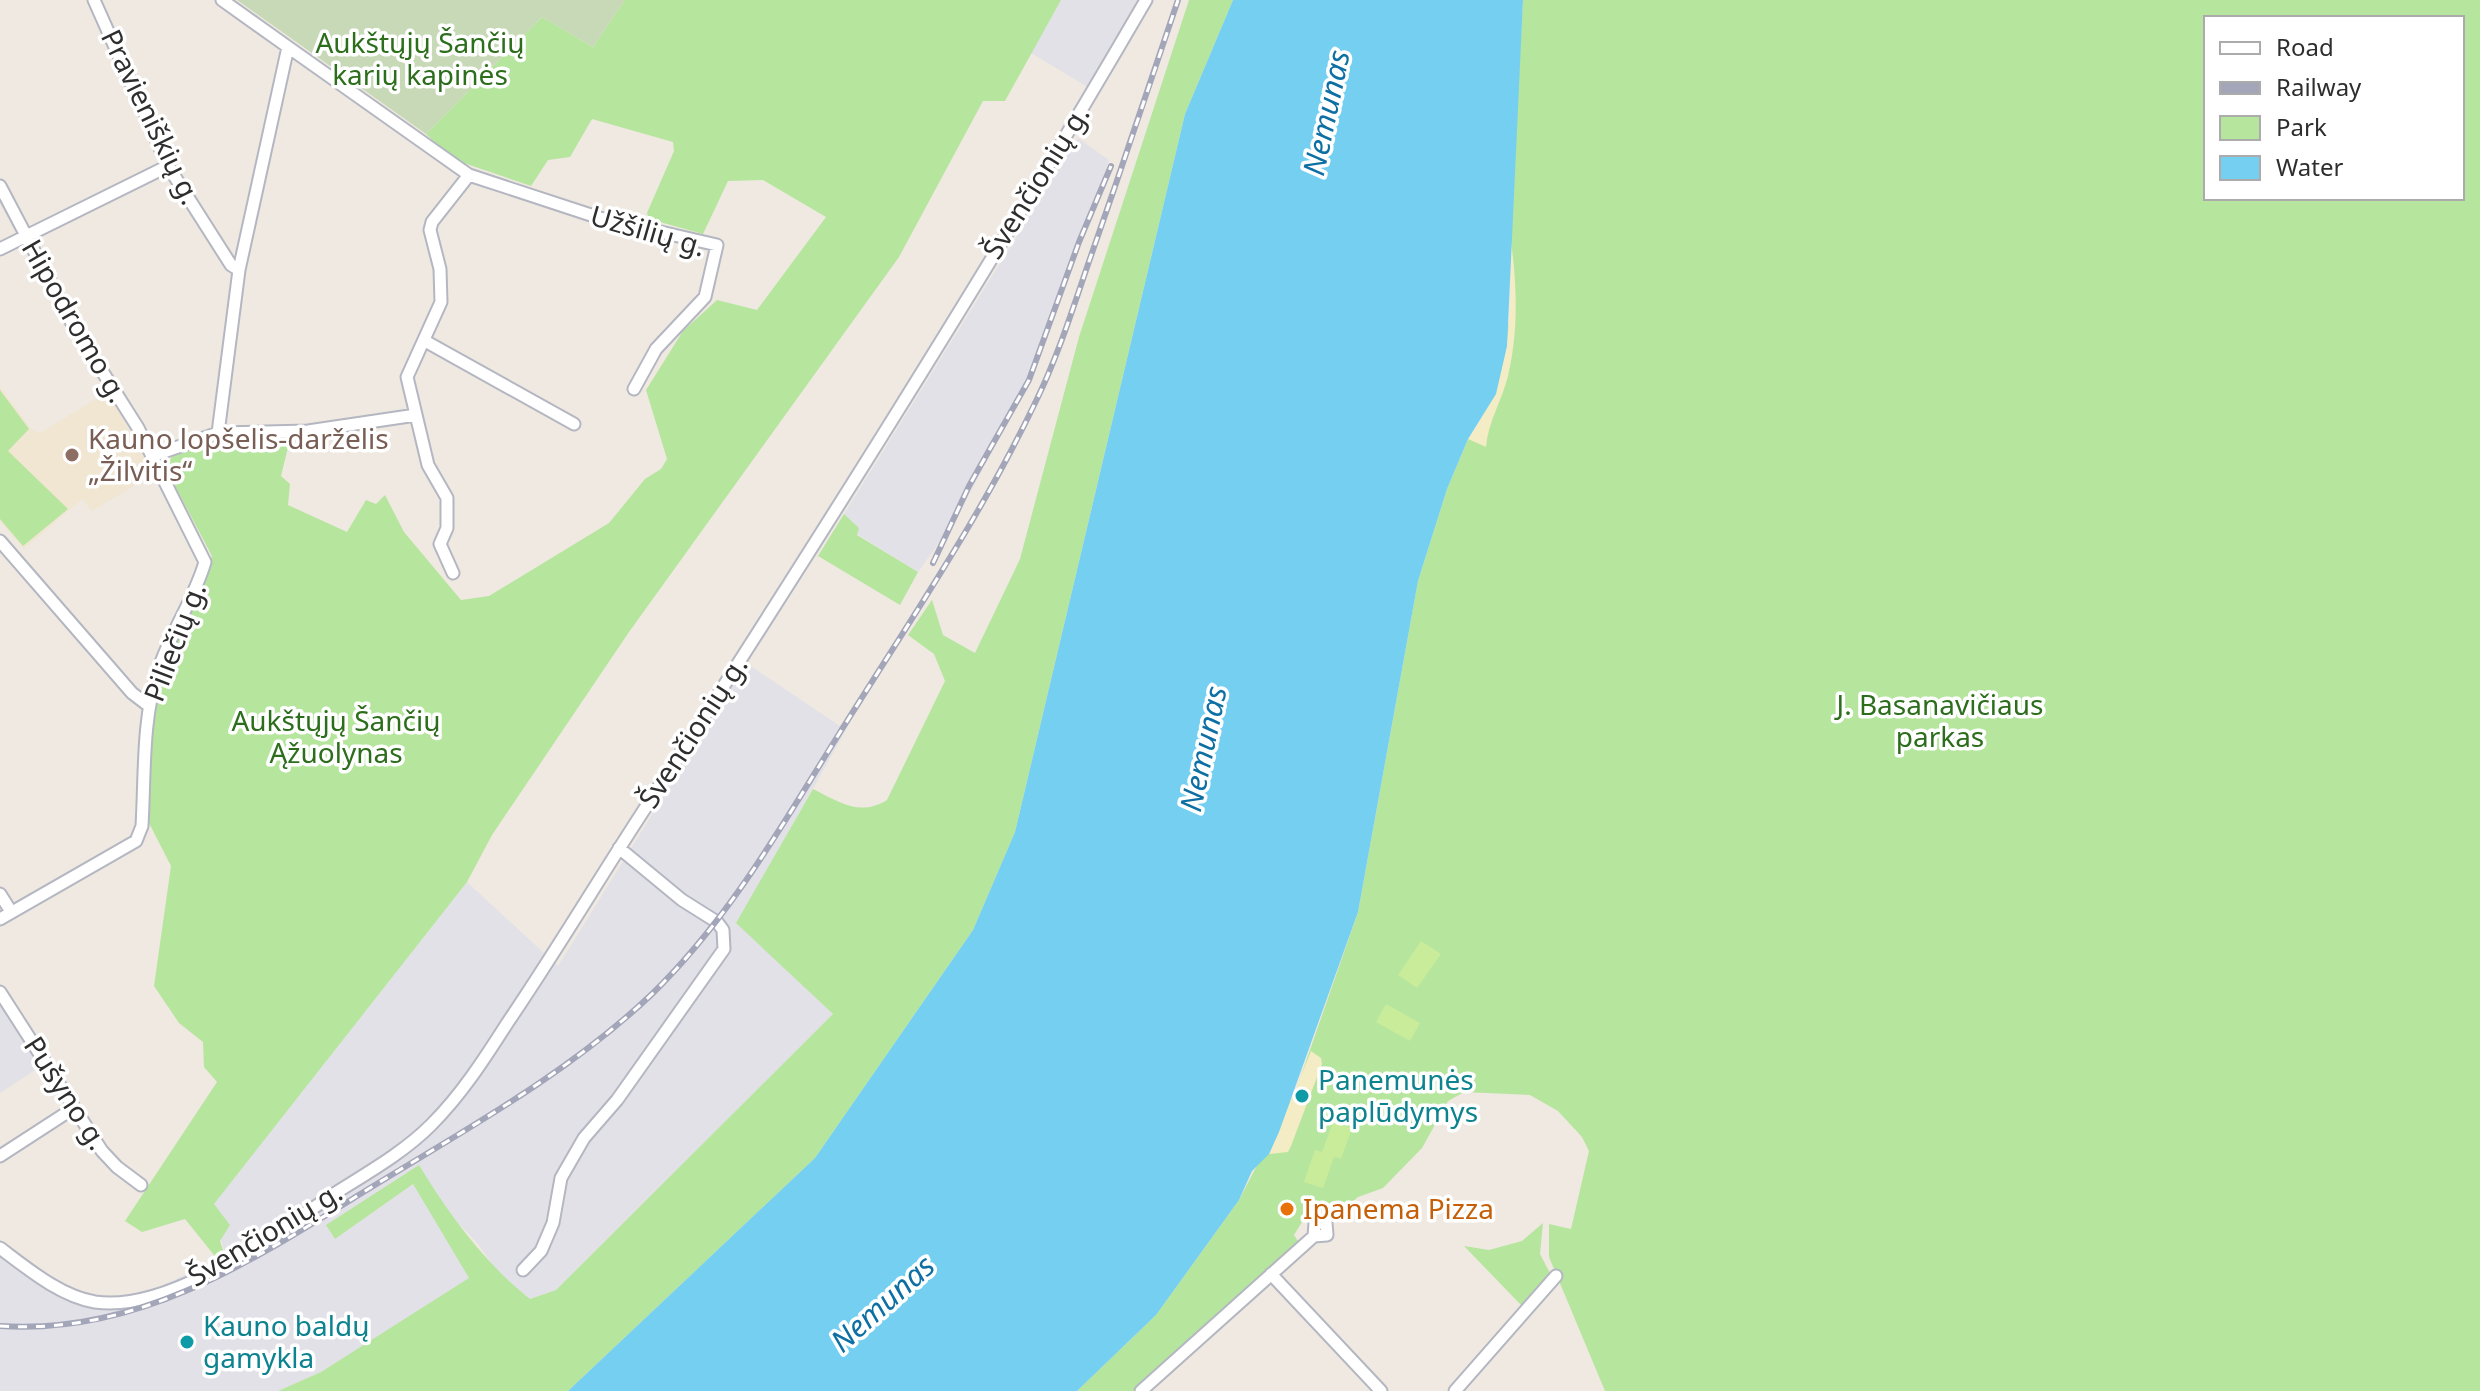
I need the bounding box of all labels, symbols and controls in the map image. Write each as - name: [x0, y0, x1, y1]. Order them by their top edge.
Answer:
- legend: [2204, 16, 2464, 200]
- street label: Pravieniškių g.: [93, 23, 211, 210]
- park label: Aukštųjų Šančių karių kapinės: [315, 23, 525, 93]
- text: Road: [2276, 30, 2334, 63]
- water label: Nemunas: [1292, 46, 1359, 179]
- text: Railway: [2276, 70, 2362, 103]
- street label: Švenčionių g.: [973, 98, 1097, 265]
- text: Park: [2276, 110, 2327, 143]
- text: Water: [2276, 150, 2344, 183]
- street label: Užšilių g.: [586, 196, 710, 265]
- street label: Hipodromo g.: [14, 232, 138, 409]
- place label: Kauno lopšelis-darželis „Žilvitis“: [88, 419, 389, 489]
- marker: Kauno lopšelis-darželis „Žilvitis“: [63, 446, 81, 464]
- street label: Piliečių g.: [134, 577, 214, 707]
- street label: Švenčionių g.: [629, 648, 756, 815]
- water label: Nemunas: [1169, 682, 1236, 815]
- park label: J. Basanavičiaus parkas: [1833, 685, 2044, 755]
- park label: Aukštųjų Šančių Ąžuolynas: [231, 701, 441, 771]
- street label: Pušyno g.: [16, 1028, 118, 1157]
- place label: Panemunės paplūdymys: [1318, 1060, 1478, 1130]
- marker: Panemunės paplūdymys: [1293, 1087, 1311, 1105]
- street label: Švenčionių g.: [180, 1172, 349, 1294]
- place label: Ipanema Pizza: [1303, 1189, 1494, 1227]
- marker: Ipanema Pizza: [1278, 1200, 1296, 1218]
- water label: Nemunas: [821, 1245, 943, 1361]
- place label: Kauno baldų gamykla: [203, 1306, 370, 1376]
- marker: Kauno baldų gamykla: [178, 1333, 196, 1351]

